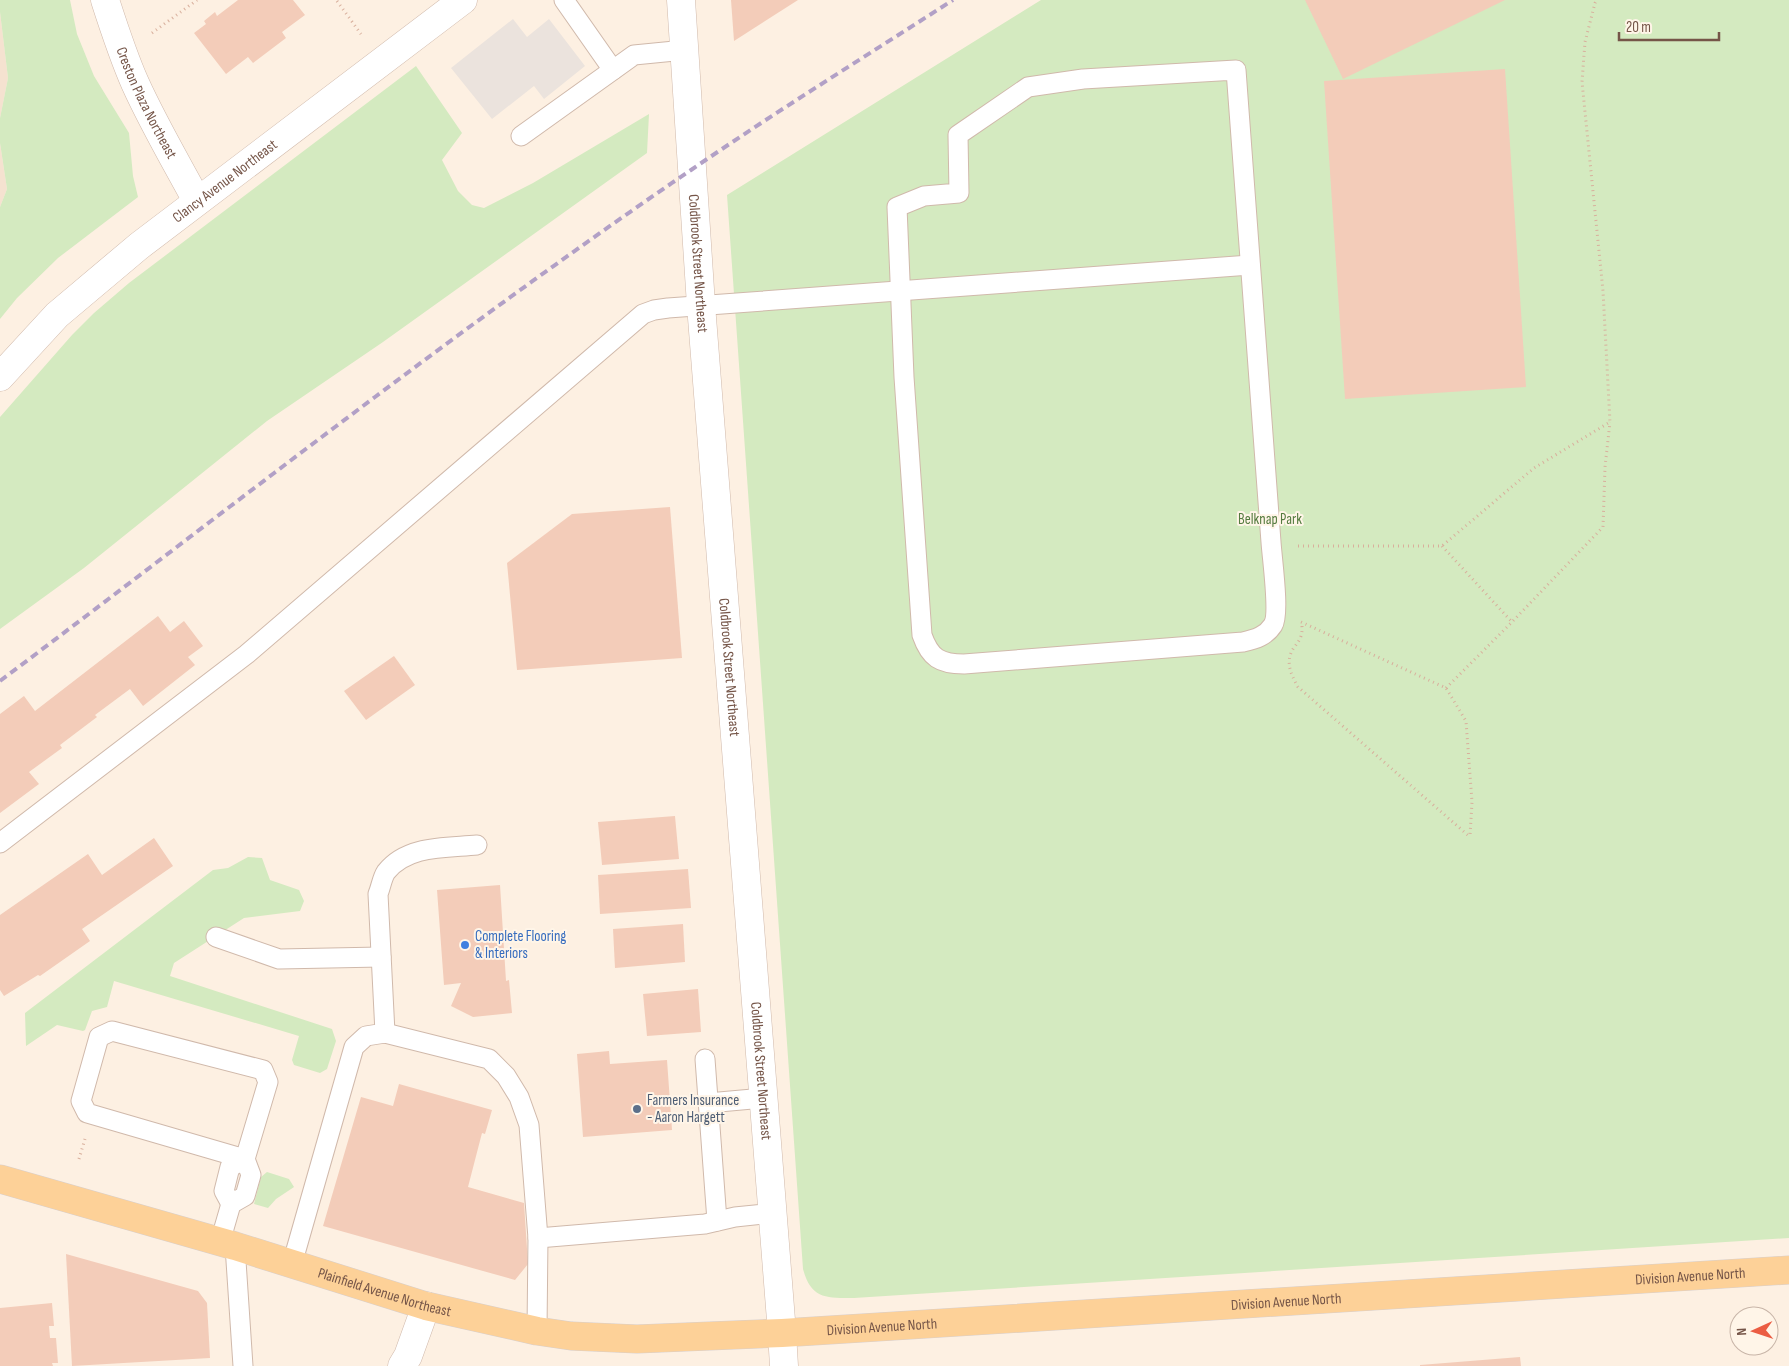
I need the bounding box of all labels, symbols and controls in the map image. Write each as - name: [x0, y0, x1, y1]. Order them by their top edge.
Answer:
- scale bar: [1619, 10, 1719, 42]
- text: 20 m: [1626, 18, 1651, 37]
- street label: Creston Plaza Northeast: [111, 44, 181, 163]
- street label: Clancy Avenue Northeast: [169, 135, 282, 227]
- street label: Coldbrook Street Northeast: [684, 194, 712, 334]
- park label: Belknap Park: [1238, 510, 1302, 529]
- street label: Coldbrook Street Northeast: [714, 597, 744, 738]
- place label: Complete Flooring & Interiors: [475, 927, 566, 963]
- marker: Complete Flooring & Interiors: [459, 939, 471, 951]
- street label: Coldbrook Street Northeast: [746, 1001, 776, 1141]
- place label: Farmers Insurance - Aaron Hargett: [647, 1091, 739, 1127]
- marker: Farmers Insurance - Aaron Hargett: [631, 1103, 643, 1115]
- street label: Plainfield Avenue Northeast: [315, 1264, 453, 1321]
- street label: Division Avenue North: [1635, 1264, 1746, 1290]
- street label: Division Avenue North: [1230, 1289, 1342, 1315]
- north arrow: [1729, 1306, 1779, 1356]
- street label: Division Avenue North: [826, 1314, 938, 1340]
- text: N: [1733, 1327, 1750, 1336]

